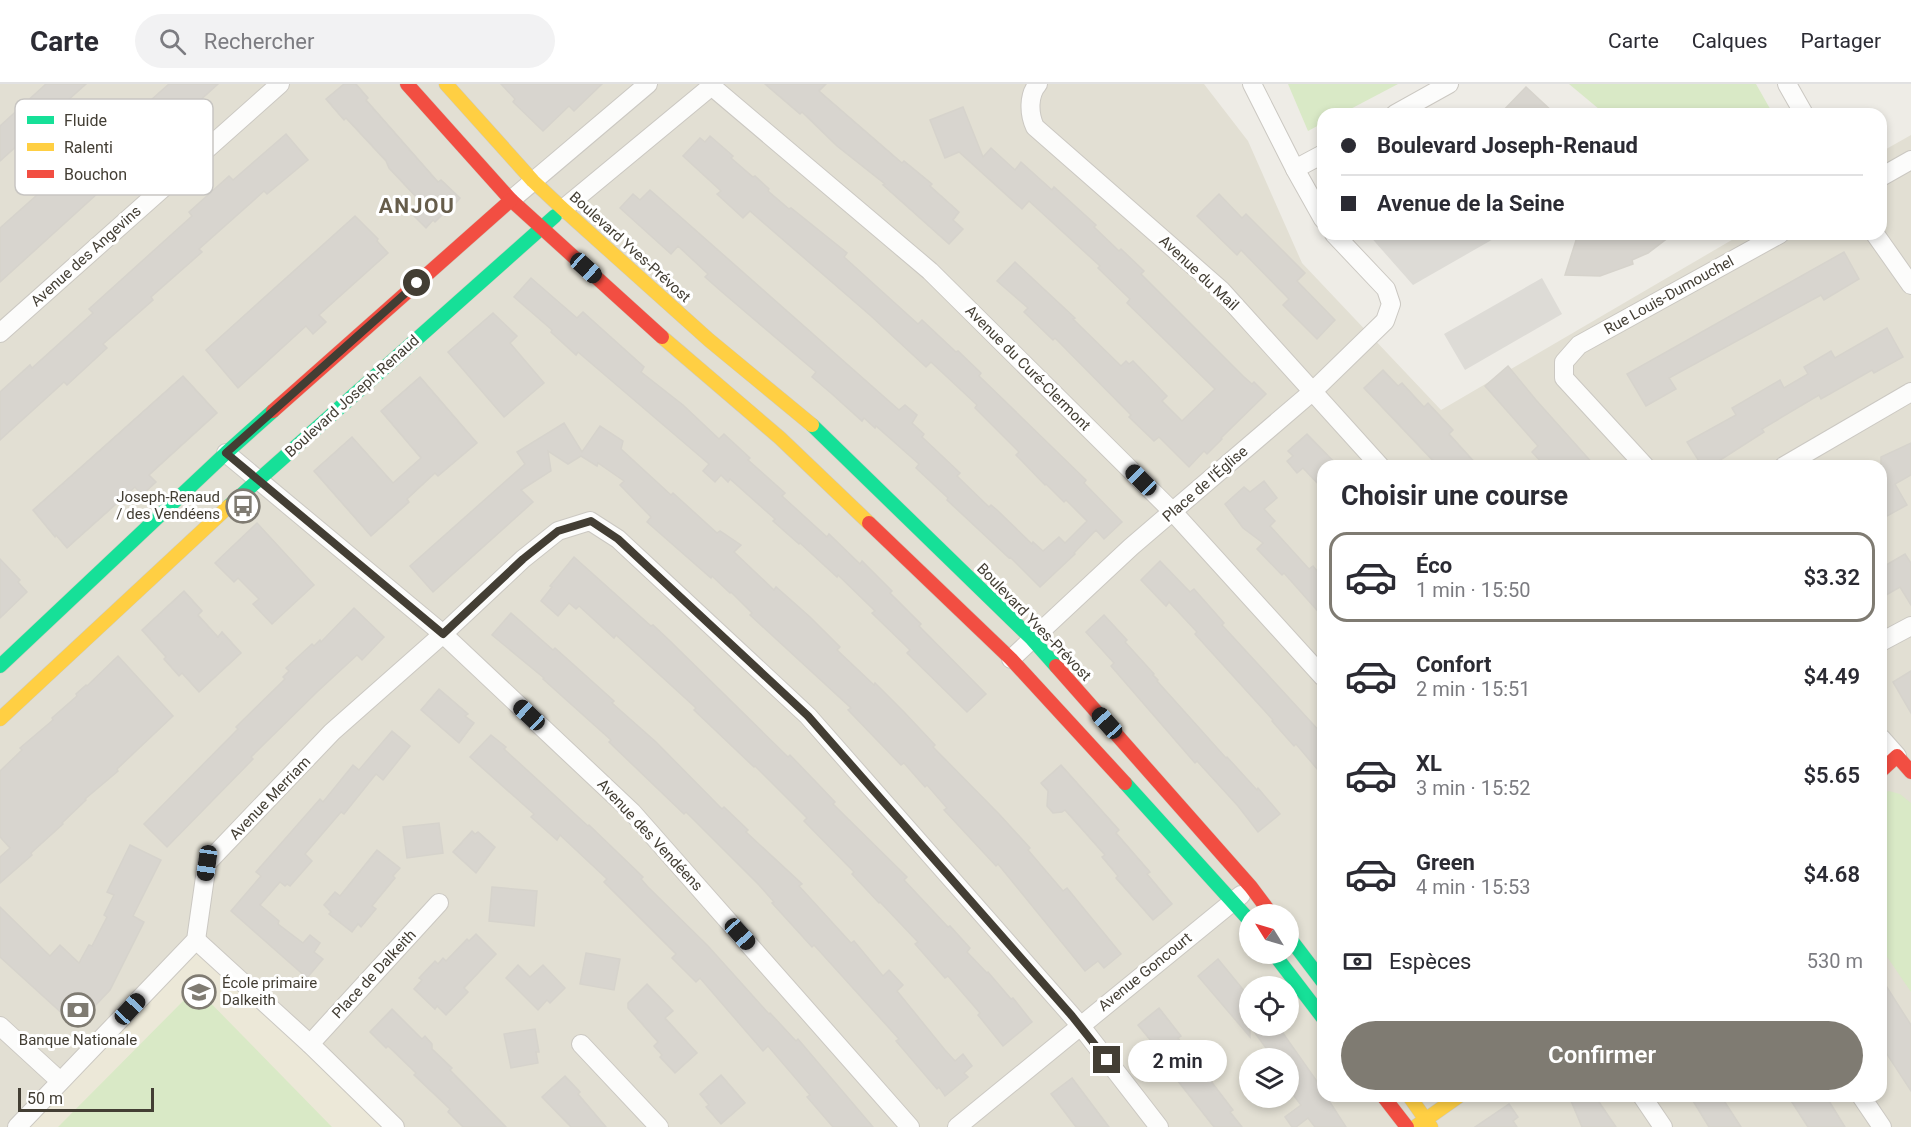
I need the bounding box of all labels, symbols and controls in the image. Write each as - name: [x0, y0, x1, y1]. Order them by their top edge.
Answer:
- search box: [135, 14, 555, 68]
- text: Carte: [30, 25, 99, 58]
- icon: search: [156, 25, 189, 58]
- text: Rechercher: [204, 29, 314, 54]
- text: Carte: [1608, 29, 1659, 53]
- text: Calques: [1692, 29, 1767, 53]
- text: Partager: [1800, 29, 1881, 53]
- legend: [15, 99, 213, 195]
- text: Fluide: [64, 111, 107, 130]
- text: Boulevard Joseph-Renaud: [1377, 133, 1638, 158]
- text: Ralenti: [64, 138, 113, 157]
- text: Bouchon: [64, 165, 127, 184]
- street label: Boulevard Yves-Prévost: [566, 188, 694, 306]
- text: Avenue de la Seine: [1377, 191, 1564, 216]
- district label: ANJOU: [379, 194, 455, 218]
- street label: Avenue des Angevins: [27, 202, 145, 310]
- street label: Avenue du Mail: [1156, 232, 1242, 314]
- car: [567, 249, 605, 287]
- street label: Rue Louis-Dumouchel: [1601, 252, 1737, 338]
- route start: [403, 269, 430, 296]
- street label: Avenue du Curé-Clermont: [962, 302, 1094, 434]
- street label: Boulevard Joseph-Renaud: [281, 331, 423, 461]
- street label: Place de l'Église: [1159, 442, 1251, 526]
- car: [1122, 461, 1160, 499]
- text: Choisir une course: [1341, 480, 1568, 512]
- place label: Joseph-Renaud / des Vendéens: [116, 488, 220, 523]
- bus stop icon: Joseph-Renaud / des Vendéens: [225, 488, 261, 524]
- icon: car: [1344, 550, 1398, 604]
- text: Éco: [1416, 553, 1452, 578]
- street label: Boulevard Yves-Prévost: [973, 559, 1095, 685]
- text: $3.32: [1803, 565, 1860, 590]
- text: 1 min · 15:50: [1416, 578, 1531, 602]
- icon: car: [1344, 649, 1398, 703]
- text: Confort: [1416, 652, 1491, 677]
- text: $4.49: [1803, 664, 1860, 689]
- text: 2 min · 15:51: [1416, 677, 1531, 701]
- car: [510, 696, 548, 734]
- car: [1088, 704, 1126, 742]
- icon: car: [1344, 748, 1398, 802]
- text: XL: [1416, 751, 1442, 776]
- street label: Avenue Merriam: [226, 753, 314, 843]
- text: $5.65: [1803, 763, 1860, 788]
- street label: Avenue des Vendéens: [593, 775, 707, 895]
- text: 3 min · 15:52: [1416, 776, 1531, 800]
- car: [196, 844, 218, 882]
- icon: car: [1344, 847, 1398, 901]
- text: Green: [1416, 850, 1475, 875]
- text: $4.68: [1803, 862, 1860, 887]
- text: 4 min · 15:53: [1416, 875, 1531, 899]
- north arrow: [1239, 904, 1299, 964]
- map controls: [1239, 904, 1299, 1108]
- car: [721, 915, 759, 953]
- street label: Place de Dalkeith: [328, 926, 420, 1022]
- street label: Avenue Goncourt: [1095, 929, 1195, 1015]
- icon: cash: [1341, 945, 1374, 978]
- text: Espèces: [1389, 949, 1471, 974]
- text: 530 m: [1807, 949, 1863, 973]
- school or university icon: École primaire Dalkeith: [181, 974, 217, 1010]
- place label: École primaire Dalkeith: [222, 974, 317, 1009]
- button: locate: [1239, 976, 1299, 1036]
- car: [111, 990, 149, 1028]
- bank icon: Banque Nationale: [60, 992, 96, 1028]
- button: Confirmer: [1341, 1021, 1863, 1090]
- place label: Banque Nationale: [19, 1031, 137, 1049]
- callout: 2 min: [1128, 1039, 1227, 1081]
- route end: [1093, 1046, 1120, 1073]
- button: layers: [1239, 1048, 1299, 1108]
- text: 2 min: [1152, 1049, 1203, 1073]
- scale bar: [18, 1085, 154, 1112]
- text: 50 m: [27, 1089, 63, 1108]

